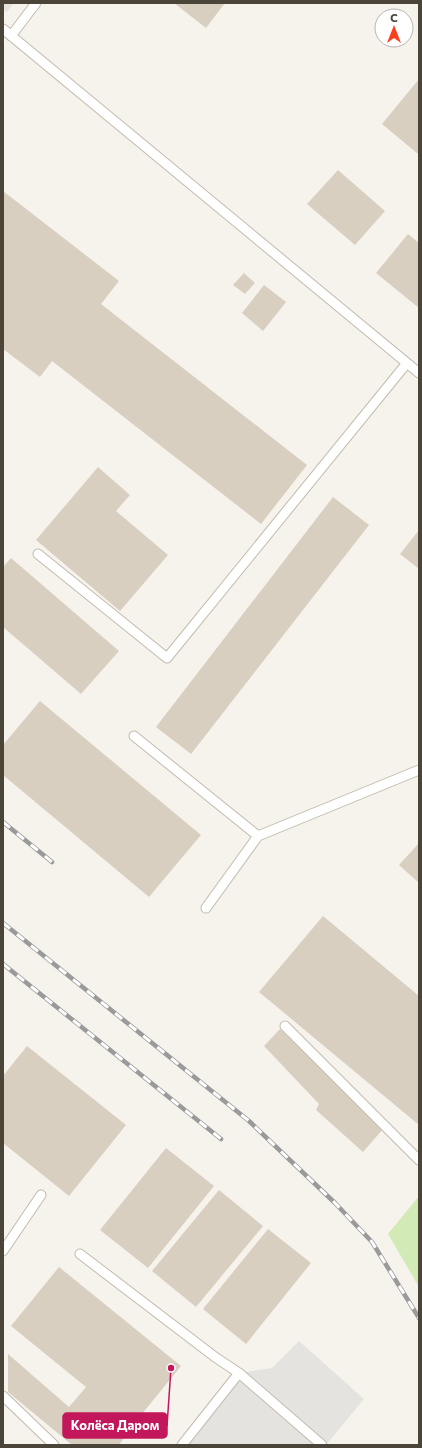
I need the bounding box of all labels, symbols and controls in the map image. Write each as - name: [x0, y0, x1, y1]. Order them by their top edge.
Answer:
- north arrow: [374, 8, 414, 48]
- text: С: [390, 11, 398, 24]
- callout: Колёса Даром: [63, 1413, 167, 1438]
- text: Колёса Даром: [71, 1417, 160, 1433]

